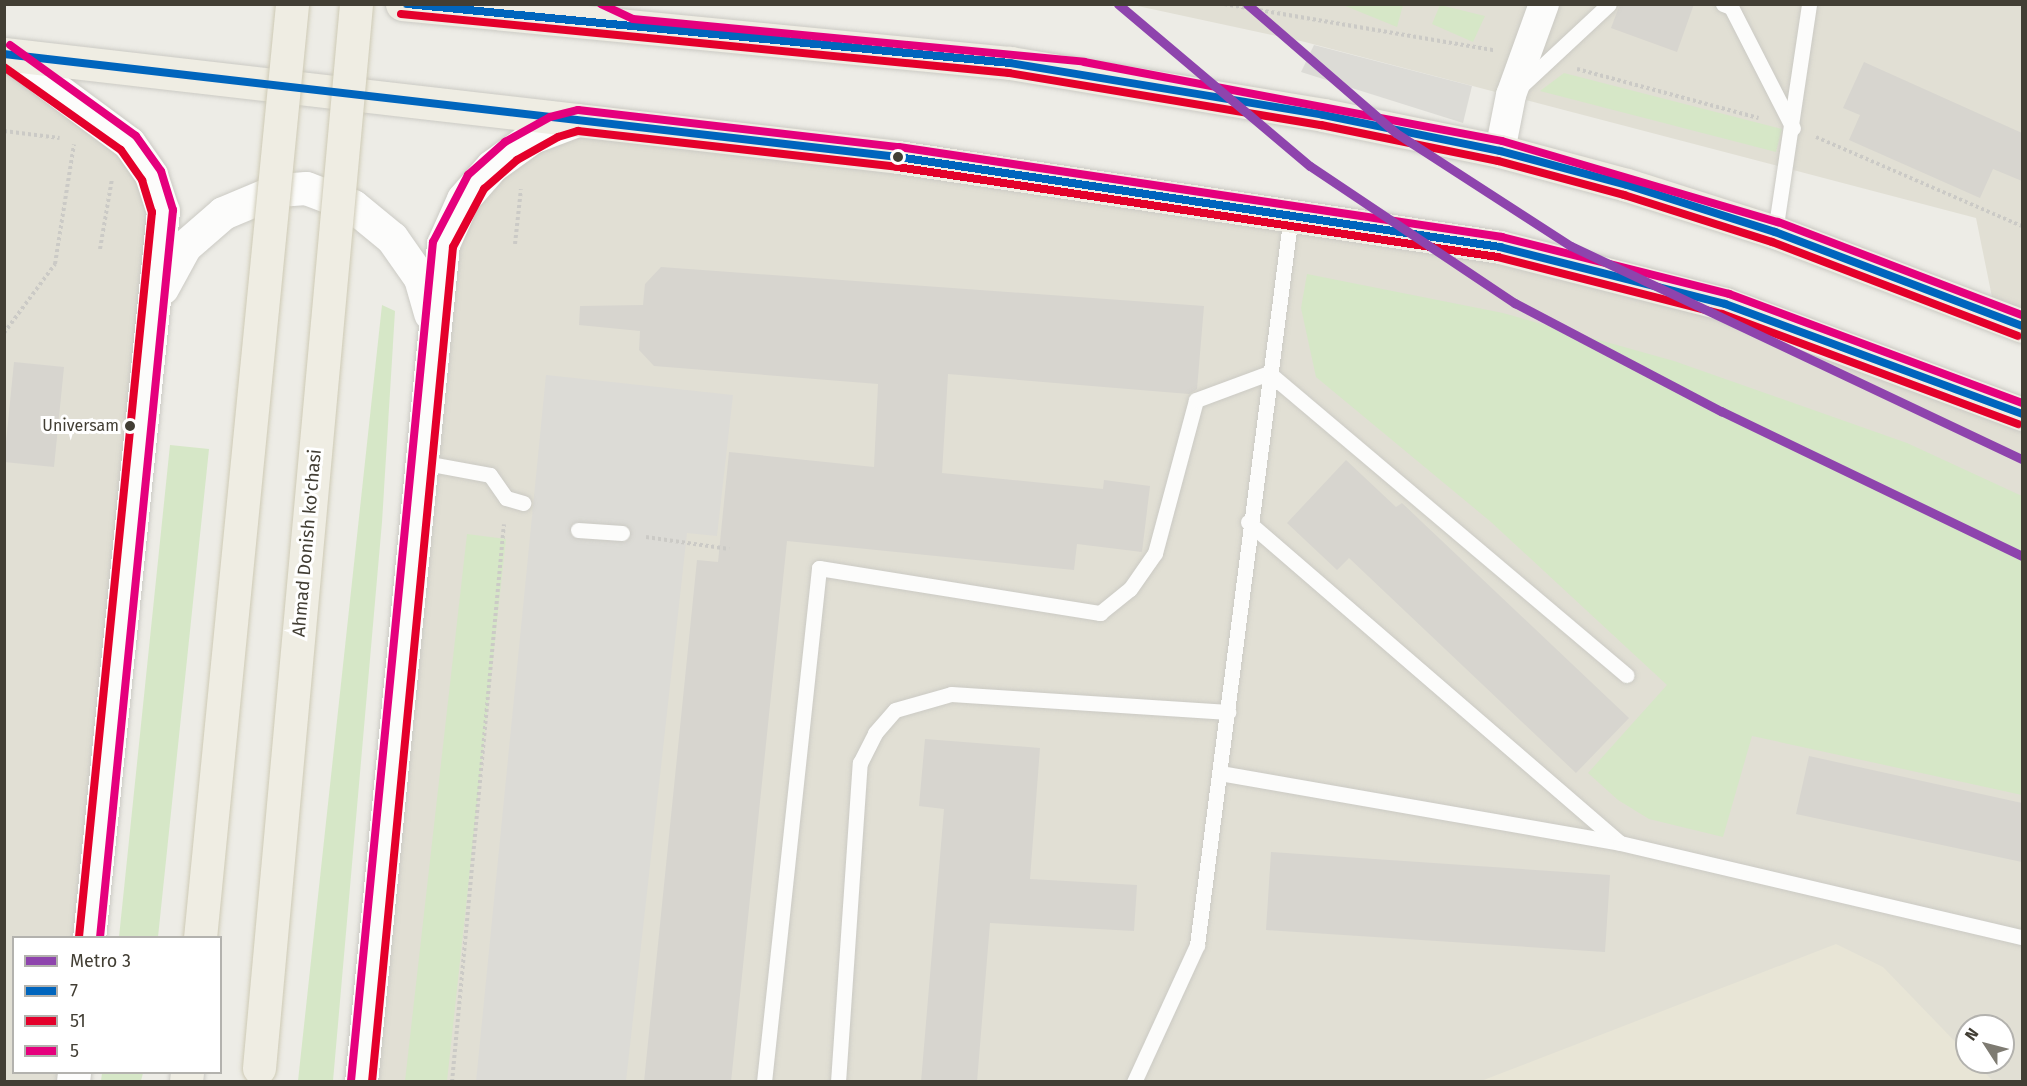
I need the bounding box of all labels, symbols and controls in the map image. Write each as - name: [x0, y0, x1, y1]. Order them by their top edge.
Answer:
- unlabelled marker: [892, 151, 904, 163]
- place label: Universam: [42, 416, 119, 436]
- marker: Universam: [124, 420, 136, 432]
- street label: Ahmad Donish ko'chasi: [288, 448, 326, 638]
- legend: [12, 936, 222, 1074]
- text: Metro 3: [70, 950, 131, 972]
- text: 7: [70, 980, 78, 1002]
- text: 51: [70, 1010, 86, 1032]
- north arrow: [1955, 1014, 2015, 1074]
- text: N: [1961, 1024, 1982, 1044]
- text: 5: [70, 1040, 79, 1062]

